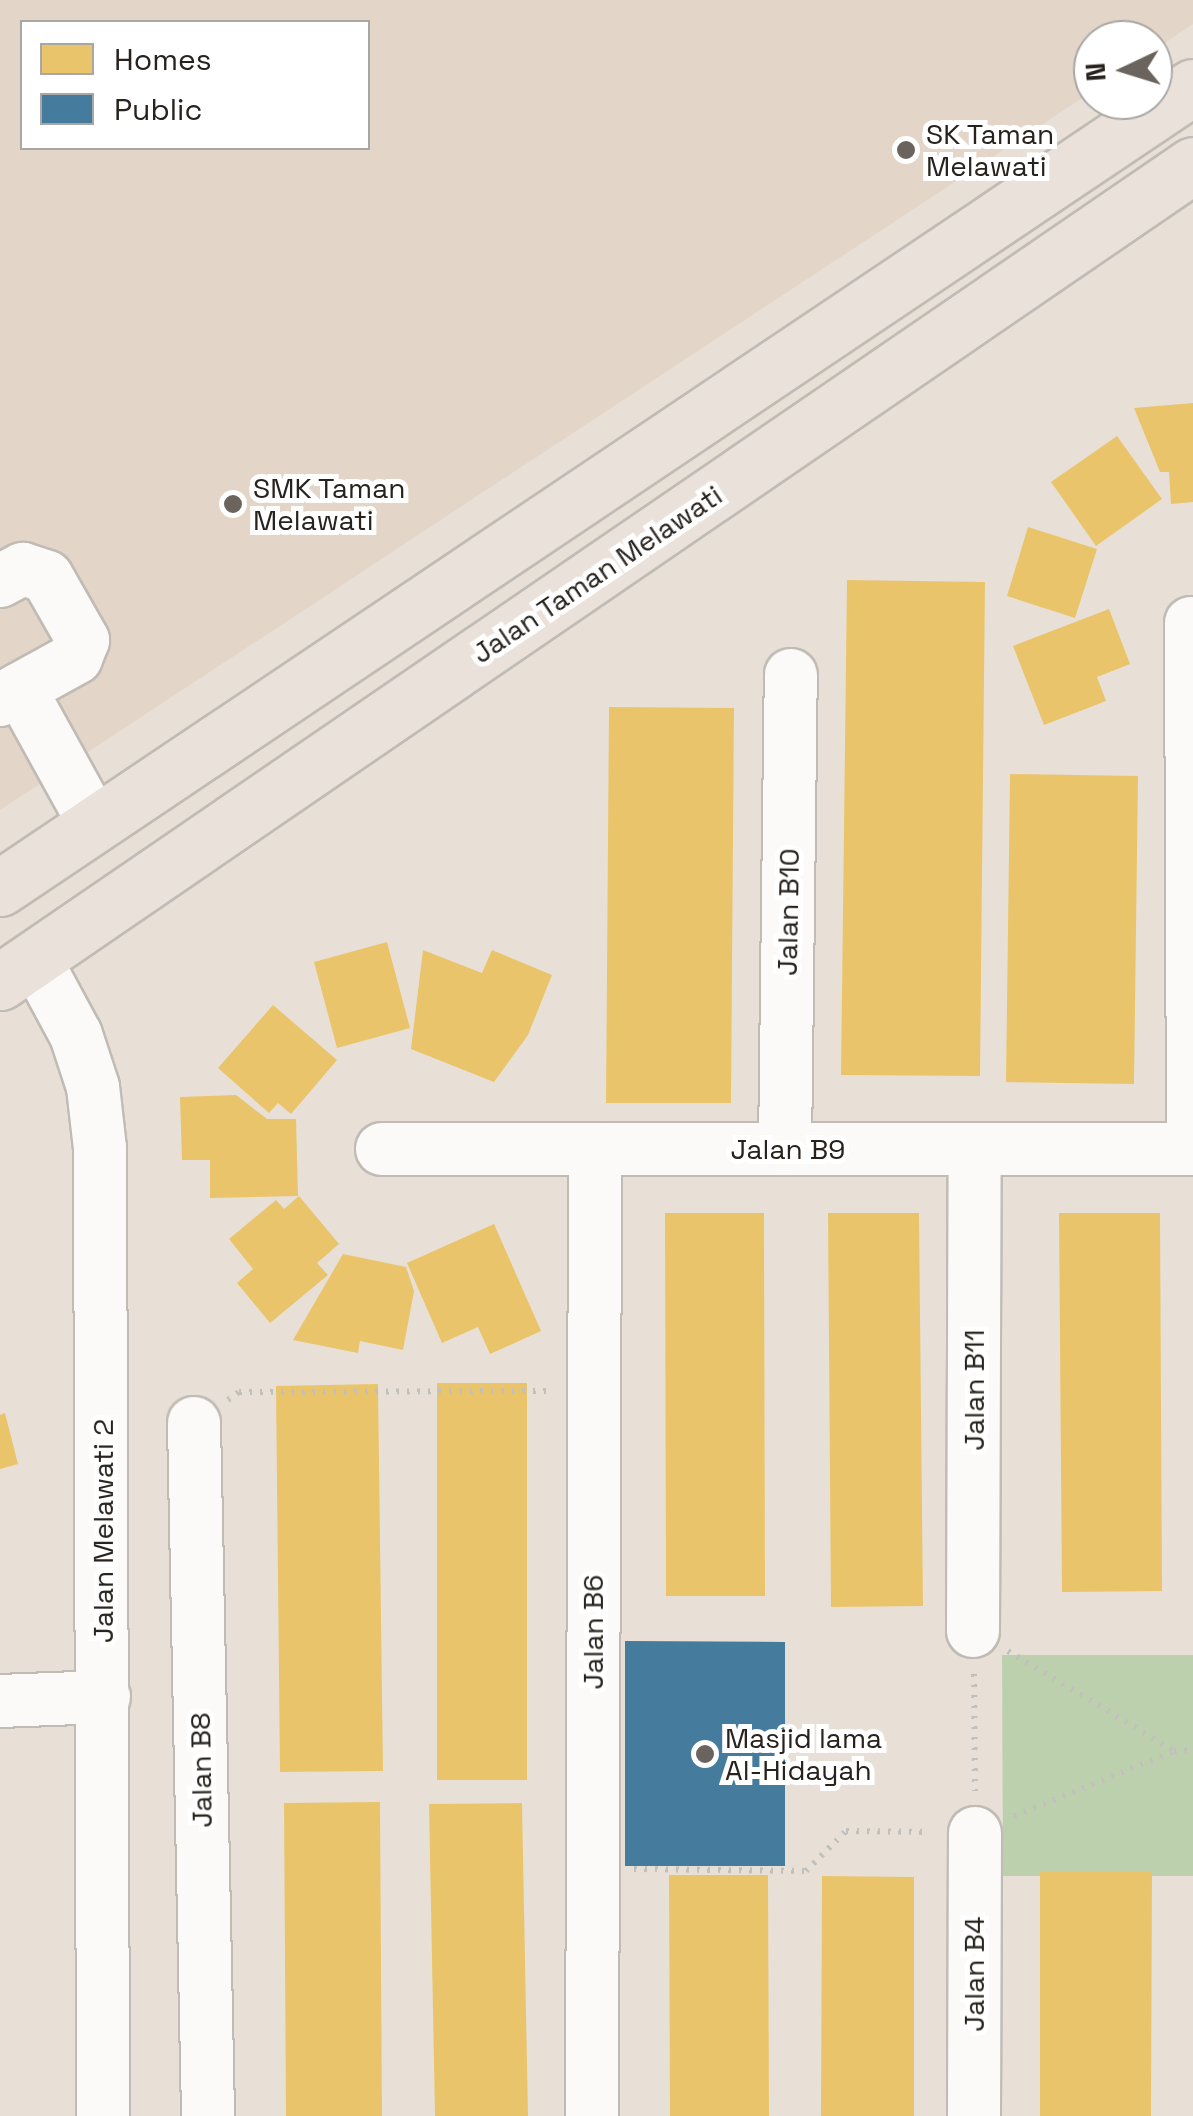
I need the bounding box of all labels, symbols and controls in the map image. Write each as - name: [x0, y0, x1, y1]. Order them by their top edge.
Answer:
- legend: [20, 20, 370, 150]
- north arrow: [1073, 20, 1173, 120]
- text: Homes: [114, 40, 212, 79]
- text: N: [1076, 61, 1114, 83]
- text: Public: [114, 90, 202, 129]
- place label: SK Taman Melawati: [926, 117, 1055, 183]
- marker: SK Taman Melawati: [895, 139, 917, 161]
- place label: SMK Taman Melawati: [253, 471, 406, 537]
- street label: Jalan Taman Melawati: [465, 478, 729, 670]
- marker: SMK Taman Melawati: [222, 493, 244, 515]
- street label: Jalan B10: [770, 848, 806, 976]
- street label: Jalan B9: [731, 1132, 845, 1166]
- street label: Jalan B11: [957, 1329, 991, 1451]
- street label: Jalan Melawati 2: [86, 1419, 120, 1643]
- street label: Jalan B6: [576, 1575, 610, 1689]
- street label: Jalan B8: [183, 1712, 219, 1828]
- place label: Masjid lama Al-Hidayah: [725, 1721, 882, 1787]
- marker: Masjid lama Al-Hidayah: [694, 1743, 716, 1765]
- street label: Jalan B4: [957, 1916, 991, 2032]

